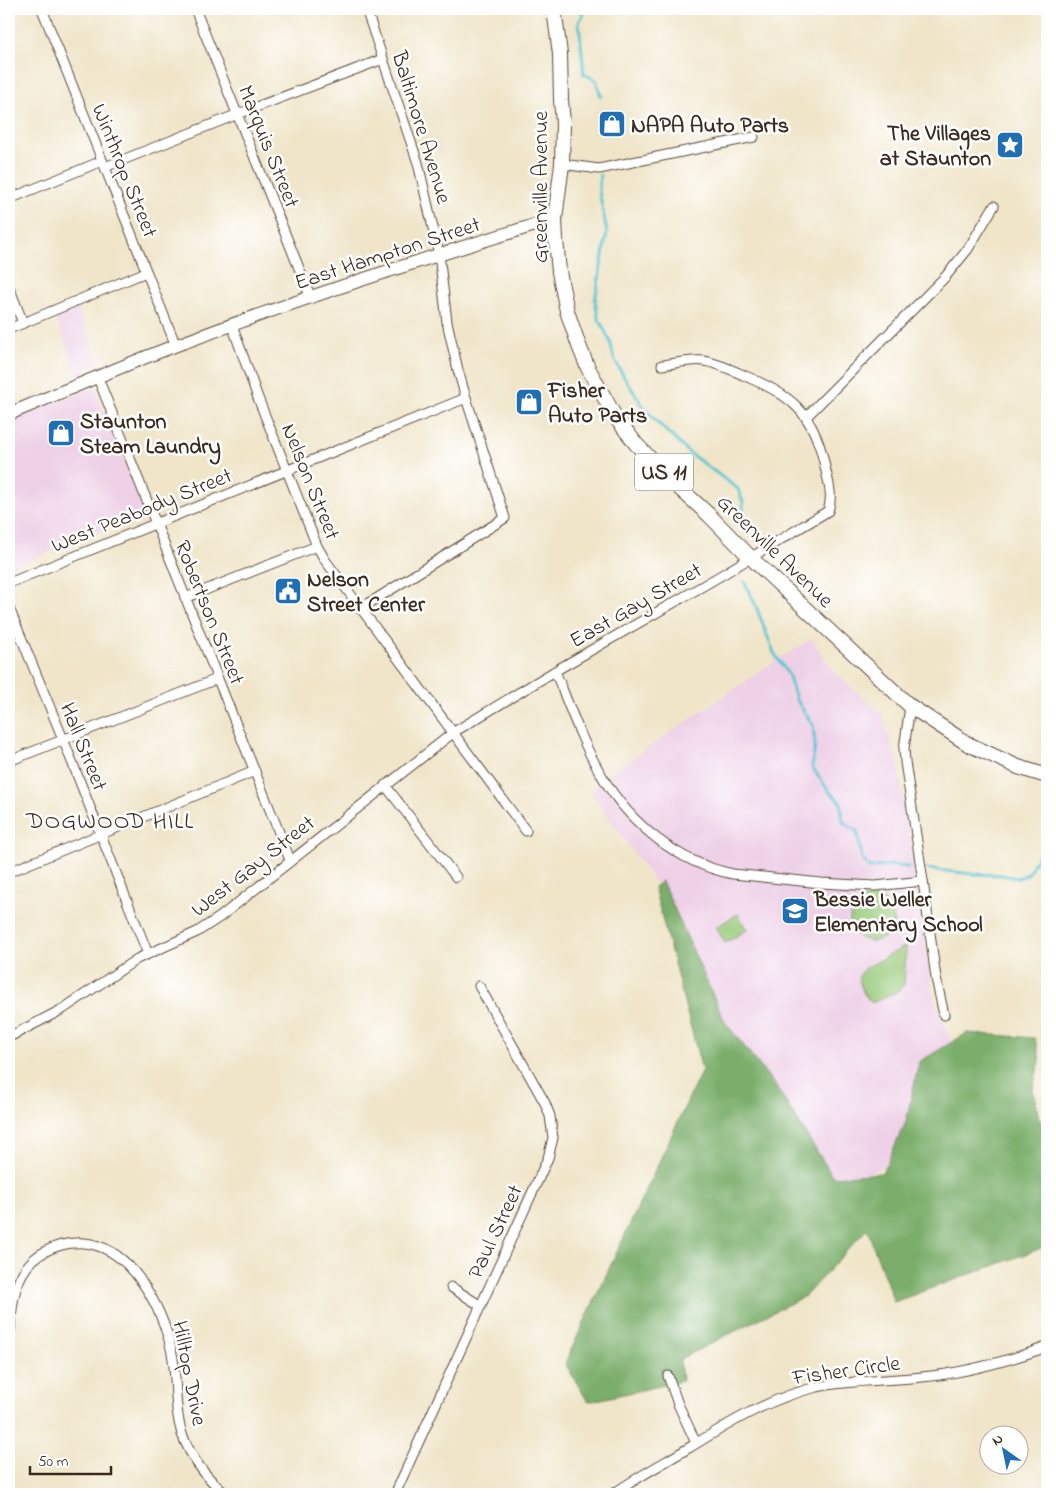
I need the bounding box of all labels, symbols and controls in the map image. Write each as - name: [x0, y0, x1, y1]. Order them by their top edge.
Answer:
- street label: Baltimore Avenue: [381, 47, 459, 208]
- street label: Marquis Street: [228, 81, 307, 214]
- street label: Winthrop Street: [82, 99, 165, 243]
- shop icon: NAPA Auto Parts: [597, 109, 627, 139]
- street label: Greenville Avenue: [526, 111, 558, 263]
- place label: NAPA Auto Parts: [631, 111, 789, 143]
- place label: The Villages at Staunton: [880, 119, 991, 176]
- place icon: The Villages at Staunton: [995, 130, 1025, 160]
- street label: East Hampton Street: [291, 210, 486, 300]
- place label: Fisher Auto Parts: [547, 376, 647, 433]
- shop icon: Fisher Auto Parts: [514, 387, 544, 417]
- place label: Staunton Steam Laundry: [80, 407, 221, 465]
- shop icon: Staunton Steam Laundry: [46, 418, 76, 448]
- street label: Nelson Street: [271, 419, 347, 546]
- road number: US 11: [635, 454, 693, 491]
- street label: West Peabody Street: [47, 461, 238, 564]
- street label: Greenville Avenue: [708, 488, 840, 617]
- street label: Robertson Street: [165, 536, 252, 691]
- street label: East Gay Street: [564, 555, 710, 658]
- place label: Nelson Street Center: [307, 565, 426, 622]
- public building icon: Nelson Street Center: [273, 576, 303, 606]
- street label: Hall Street: [50, 698, 115, 797]
- district label: DOGWOOD HILL: [25, 805, 194, 840]
- street label: West Gay Street: [185, 808, 324, 927]
- place label: Bessie Weller Elementary School: [813, 885, 983, 943]
- school or university icon: Bessie Weller Elementary School: [780, 896, 810, 926]
- street label: Paul Street: [461, 1179, 533, 1285]
- street label: Hilltop Drive: [162, 1318, 214, 1429]
- street label: Fisher Circle: [790, 1349, 902, 1395]
- north arrow: [978, 1426, 1028, 1476]
- text: N: [988, 1429, 1007, 1452]
- scale bar: [30, 1443, 111, 1475]
- text: 50 m: [38, 1451, 69, 1473]

